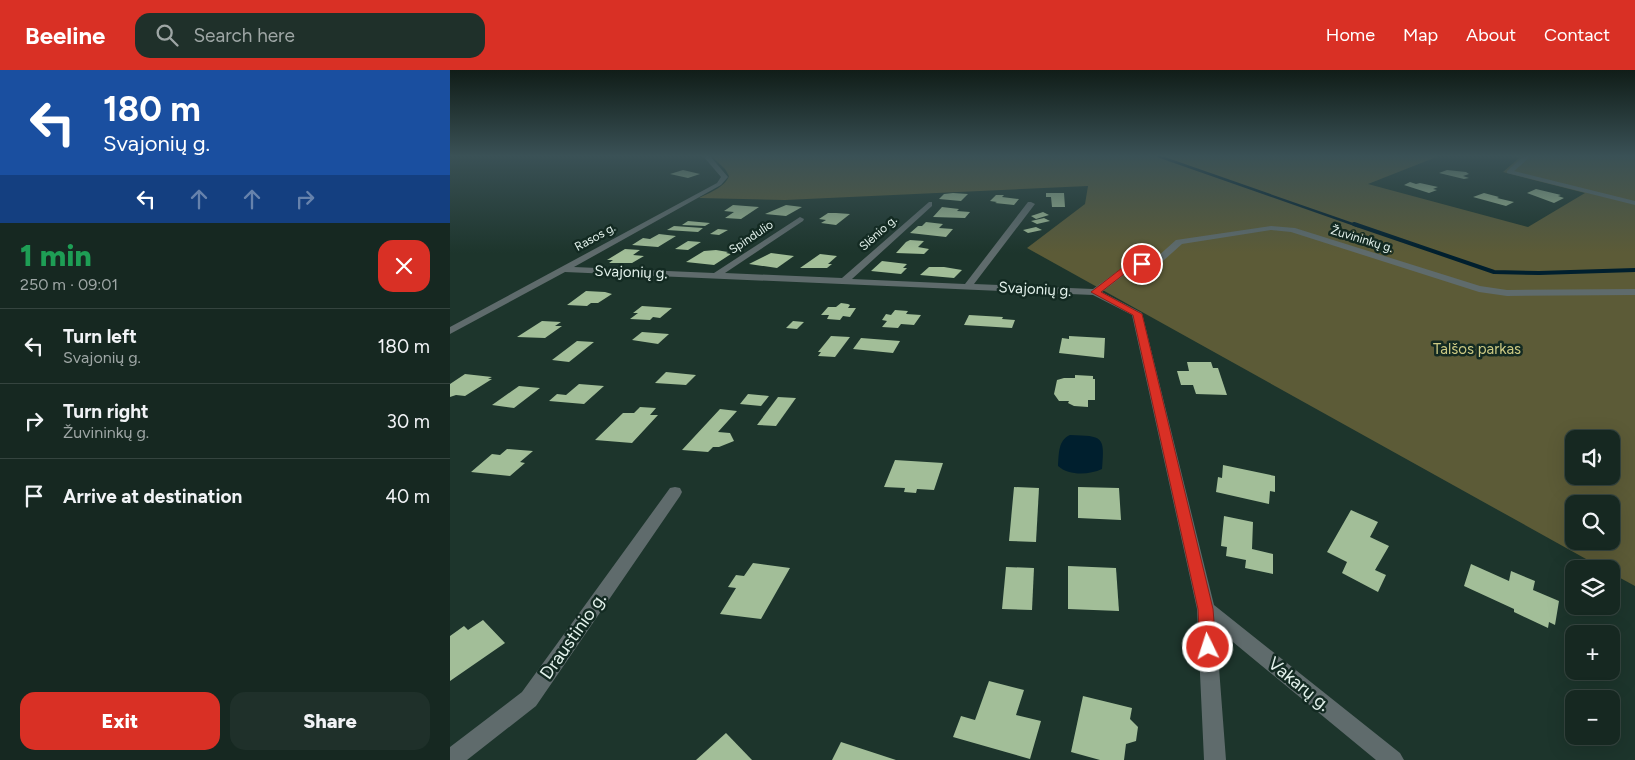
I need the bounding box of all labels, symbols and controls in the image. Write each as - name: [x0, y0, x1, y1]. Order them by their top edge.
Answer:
- search box: [135, 13, 485, 58]
- text: Beeline: [25, 21, 105, 50]
- icon: search: [153, 21, 181, 49]
- text: Search here: [193, 24, 295, 47]
- text: Home: [1326, 24, 1375, 46]
- text: Map: [1403, 24, 1438, 46]
- text: About: [1466, 24, 1516, 46]
- text: Contact: [1544, 24, 1610, 46]
- text: 180 m: [103, 88, 201, 130]
- icon: left: [20, 90, 85, 155]
- text: Svajonių g.: [103, 130, 210, 157]
- icon: left: [132, 185, 160, 213]
- icon: ahead: [185, 185, 213, 213]
- icon: ahead: [238, 185, 266, 213]
- icon: right: [291, 185, 319, 213]
- street label: Slėnio g.: [856, 213, 900, 253]
- street label: Spindulio: [726, 217, 776, 257]
- street label: Rasos g.: [572, 220, 618, 254]
- street label: Žuvininkų g.: [1329, 223, 1395, 255]
- text: 1 min: [20, 237, 92, 274]
- button: close: [378, 240, 430, 292]
- pin: [1121, 243, 1163, 285]
- icon: arrive: [1128, 250, 1156, 278]
- street label: Svajonių g.: [594, 262, 668, 282]
- text: 250 m · 09:01: [20, 275, 118, 294]
- street label: Svajonių g.: [998, 278, 1072, 300]
- text: Turn left: [63, 325, 137, 348]
- icon: left: [20, 332, 48, 360]
- text: 180 m: [377, 335, 430, 358]
- park label: Talšos parkas: [1433, 340, 1521, 358]
- text: Svajonių g.: [63, 348, 141, 367]
- text: Turn right: [63, 400, 149, 423]
- icon: right: [20, 407, 48, 435]
- text: 30 m: [387, 410, 430, 433]
- text: Žuvininkų g.: [63, 423, 149, 442]
- map controls: [1565, 430, 1620, 745]
- button: sound: [1565, 430, 1620, 485]
- icon: arrive: [20, 482, 48, 510]
- text: Arrive at destination: [63, 485, 242, 508]
- text: 40 m: [385, 485, 430, 508]
- button: search: [1565, 495, 1620, 550]
- button: layers: [1565, 560, 1620, 615]
- street label: Draustinio g.: [535, 589, 611, 683]
- position arrow: [1181, 620, 1233, 672]
- button: +: [1565, 625, 1620, 680]
- street label: Vakarų g.: [1263, 652, 1335, 716]
- button: −: [1565, 690, 1620, 745]
- button: Exit: [20, 692, 220, 750]
- button: Share: [230, 692, 430, 750]

